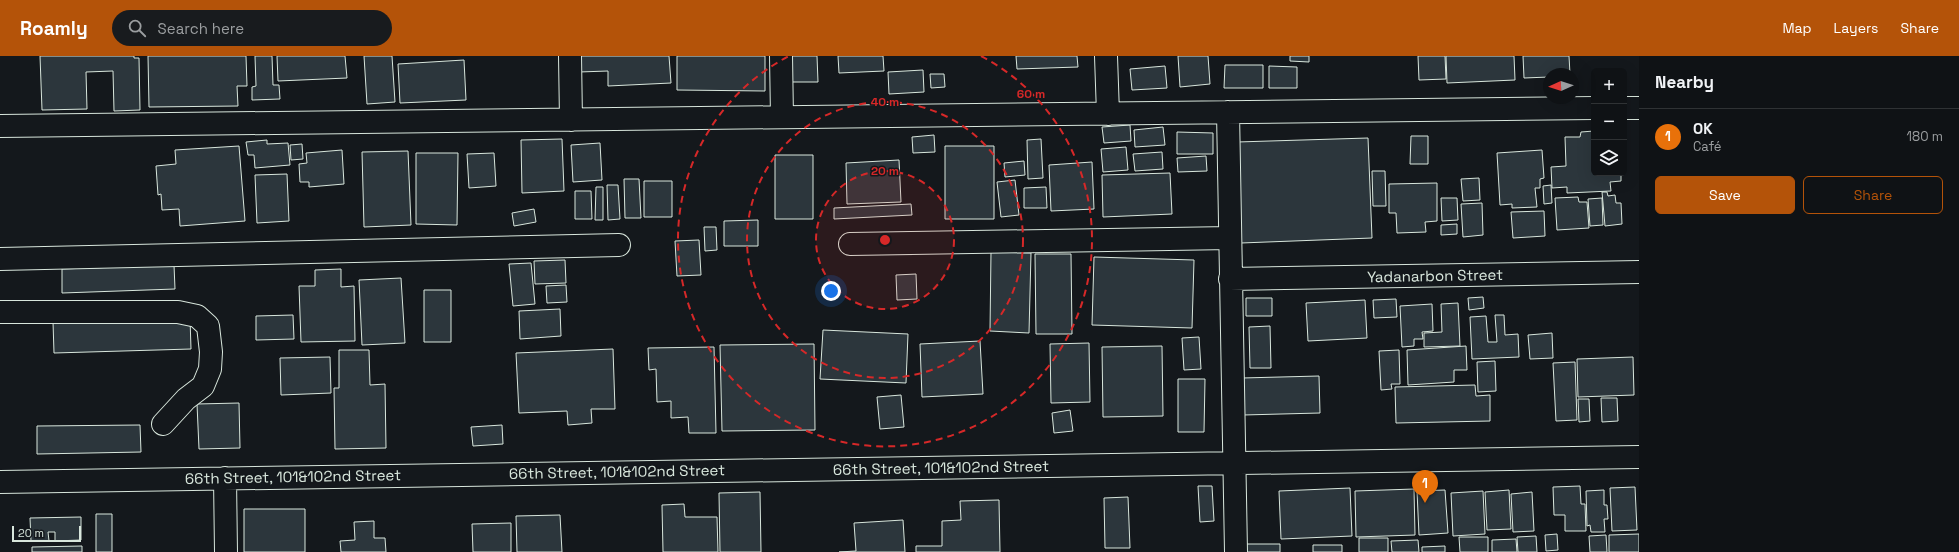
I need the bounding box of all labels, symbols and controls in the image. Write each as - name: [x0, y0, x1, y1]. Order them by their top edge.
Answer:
- search box: [112, 10, 392, 46]
- text: Roamly: [20, 16, 88, 41]
- icon: search: [126, 17, 148, 39]
- text: Search here: [158, 19, 244, 38]
- text: Map: [1782, 19, 1812, 37]
- text: Layers: [1834, 19, 1878, 37]
- text: Share: [1900, 19, 1939, 37]
- north arrow: [1543, 68, 1579, 104]
- map controls: [1591, 68, 1627, 176]
- button: +: [1591, 68, 1627, 104]
- text: Nearby: [1655, 71, 1714, 93]
- text: 60 m: [1017, 86, 1045, 102]
- text: 40 m: [871, 94, 899, 110]
- button: −: [1591, 104, 1627, 140]
- text: OK: [1693, 119, 1713, 138]
- text: 1: [1665, 128, 1671, 145]
- text: 180 m: [1907, 128, 1943, 145]
- text: Café: [1693, 138, 1722, 155]
- button: layers: [1591, 140, 1627, 176]
- text: 20 m: [871, 163, 899, 179]
- button: Save: [1655, 176, 1795, 214]
- button: Share: [1803, 176, 1943, 214]
- centre of rings: [878, 233, 892, 247]
- street label: Yadanarbon Street: [1367, 265, 1503, 286]
- your location: [821, 281, 841, 301]
- street label: 66th Street, 101&102nd Street: [833, 456, 1049, 479]
- street label: 66th Street, 101&102nd Street: [509, 460, 725, 483]
- street label: 66th Street, 101&102nd Street: [185, 465, 401, 488]
- pin: 1: [1412, 470, 1438, 503]
- scale bar: [12, 524, 81, 543]
- text: 20 m: [18, 526, 44, 540]

